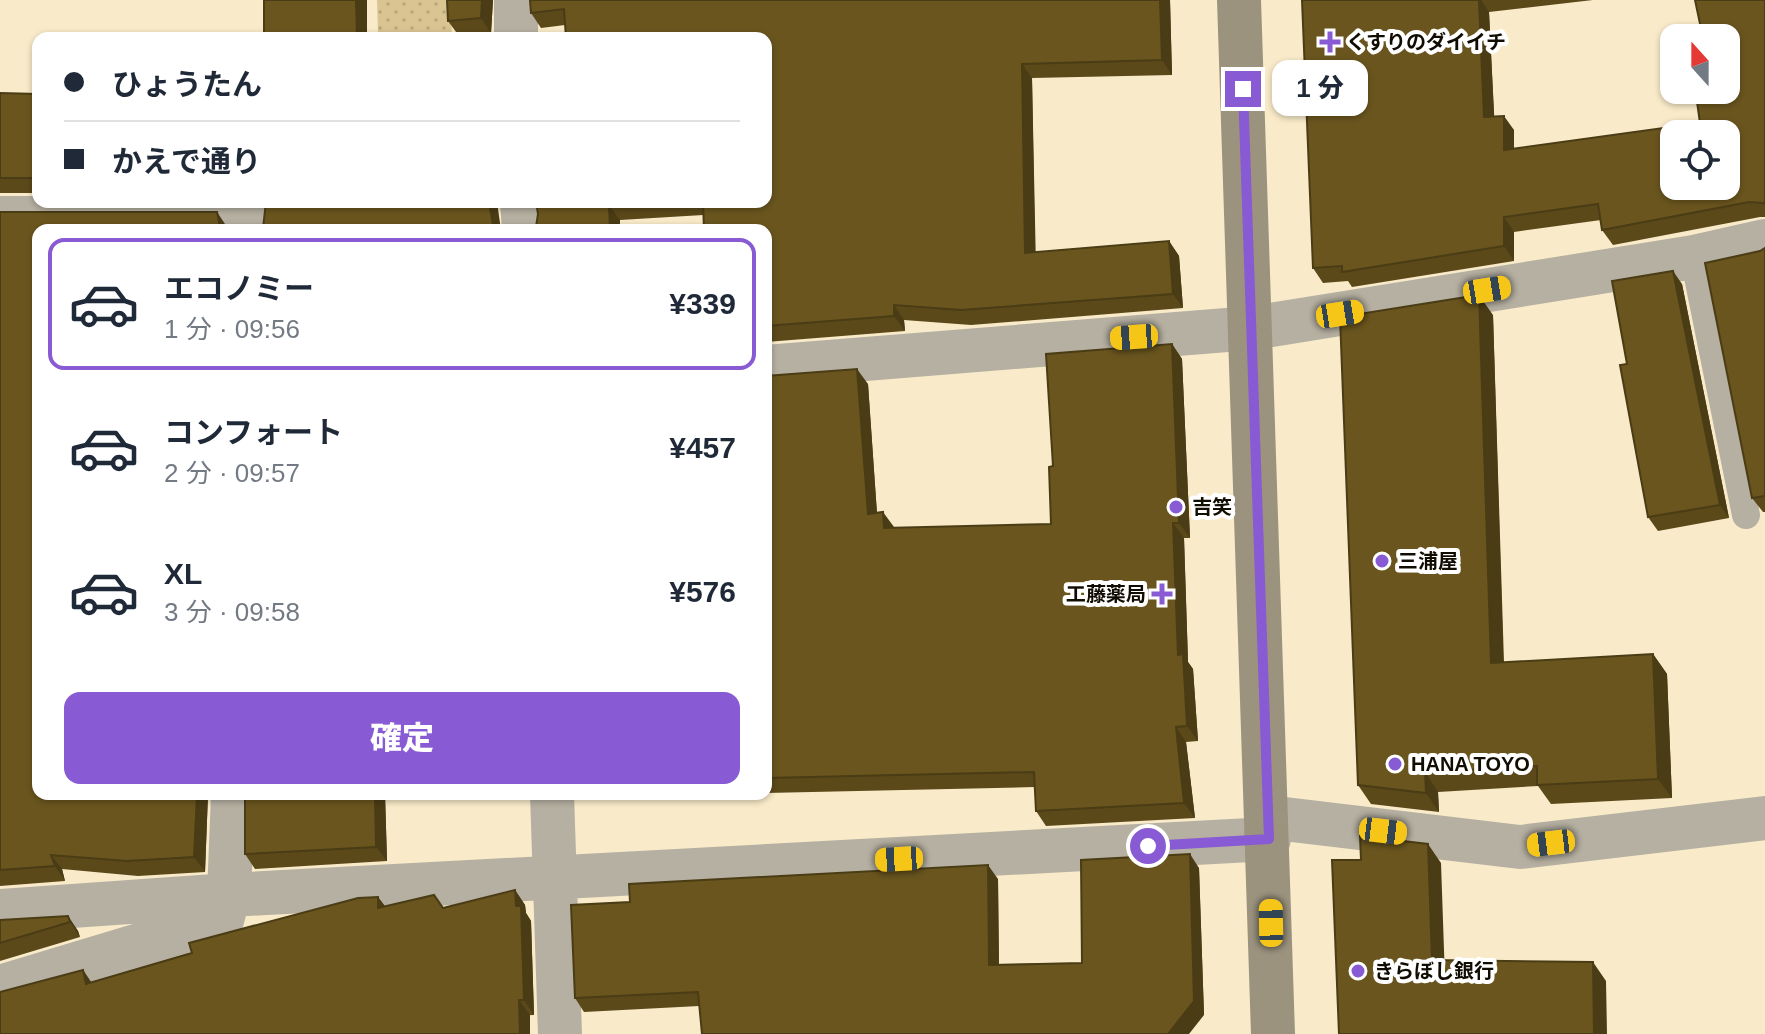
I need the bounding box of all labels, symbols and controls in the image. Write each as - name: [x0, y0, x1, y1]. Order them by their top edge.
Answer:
- north arrow: [1660, 24, 1740, 104]
- map controls: [1660, 24, 1740, 200]
- place label: くすりのダイイチ: [1346, 31, 1506, 53]
- marker: くすりのダイイチ: [1321, 33, 1339, 51]
- callout: 1 分: [1271, 61, 1367, 117]
- text: ひょうたん: [112, 68, 262, 101]
- route end: [1225, 71, 1261, 107]
- text: 1 分: [1296, 73, 1344, 103]
- button: locate: [1660, 120, 1740, 200]
- text: かえで通り: [112, 145, 261, 178]
- icon: car: [68, 268, 140, 340]
- text: エコノミー: [164, 272, 314, 305]
- car: [1461, 274, 1513, 306]
- text: ¥339: [669, 287, 736, 320]
- car: [1314, 298, 1366, 330]
- text: 1 分 · 09:56: [164, 314, 300, 344]
- car: [1109, 323, 1159, 351]
- icon: car: [68, 412, 140, 484]
- text: コンフォート: [164, 416, 343, 449]
- text: ¥457: [669, 431, 736, 464]
- text: 2 分 · 09:57: [164, 458, 300, 488]
- place label: 吉笑: [1192, 496, 1232, 518]
- marker: 吉笑: [1167, 498, 1185, 516]
- place label: 三浦屋: [1398, 550, 1458, 572]
- marker: 三浦屋: [1373, 552, 1391, 570]
- icon: car: [68, 556, 140, 628]
- text: XL: [164, 557, 202, 590]
- text: ¥576: [669, 575, 736, 608]
- place label: 工藤薬局: [1066, 583, 1146, 605]
- marker: 工藤薬局: [1153, 585, 1171, 603]
- text: 3 分 · 09:58: [164, 597, 300, 627]
- button: 確定: [64, 692, 740, 784]
- place label: HANA TOYO: [1411, 753, 1530, 775]
- marker: HANA TOYO: [1386, 755, 1404, 773]
- car: [1358, 816, 1408, 846]
- route start: [1130, 828, 1166, 864]
- car: [1526, 828, 1576, 858]
- car: [874, 846, 924, 872]
- car: [1259, 899, 1283, 947]
- place label: きらぼし銀行: [1374, 960, 1494, 982]
- marker: きらぼし銀行: [1349, 962, 1367, 980]

